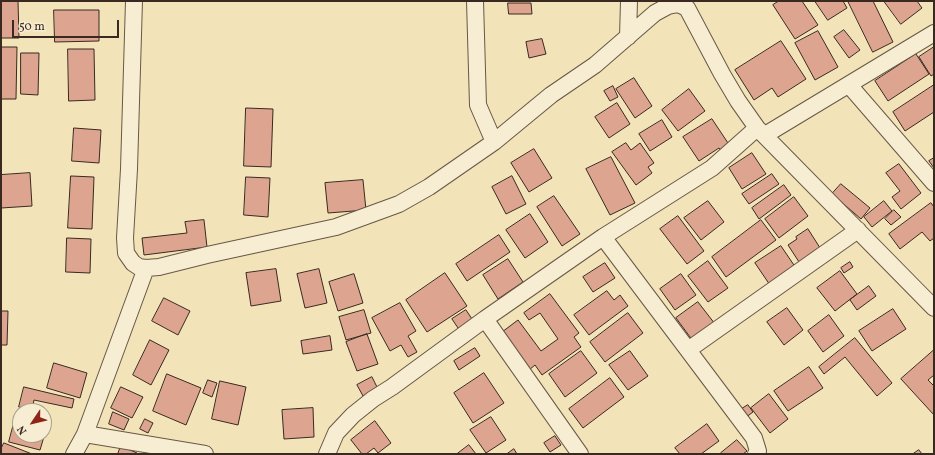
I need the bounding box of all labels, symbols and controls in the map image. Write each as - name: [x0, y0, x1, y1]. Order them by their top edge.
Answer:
- scale bar: [14, 12, 121, 38]
- text: 50 m: [19, 19, 45, 35]
- north arrow: [12, 403, 52, 443]
- text: N: [14, 422, 31, 437]

